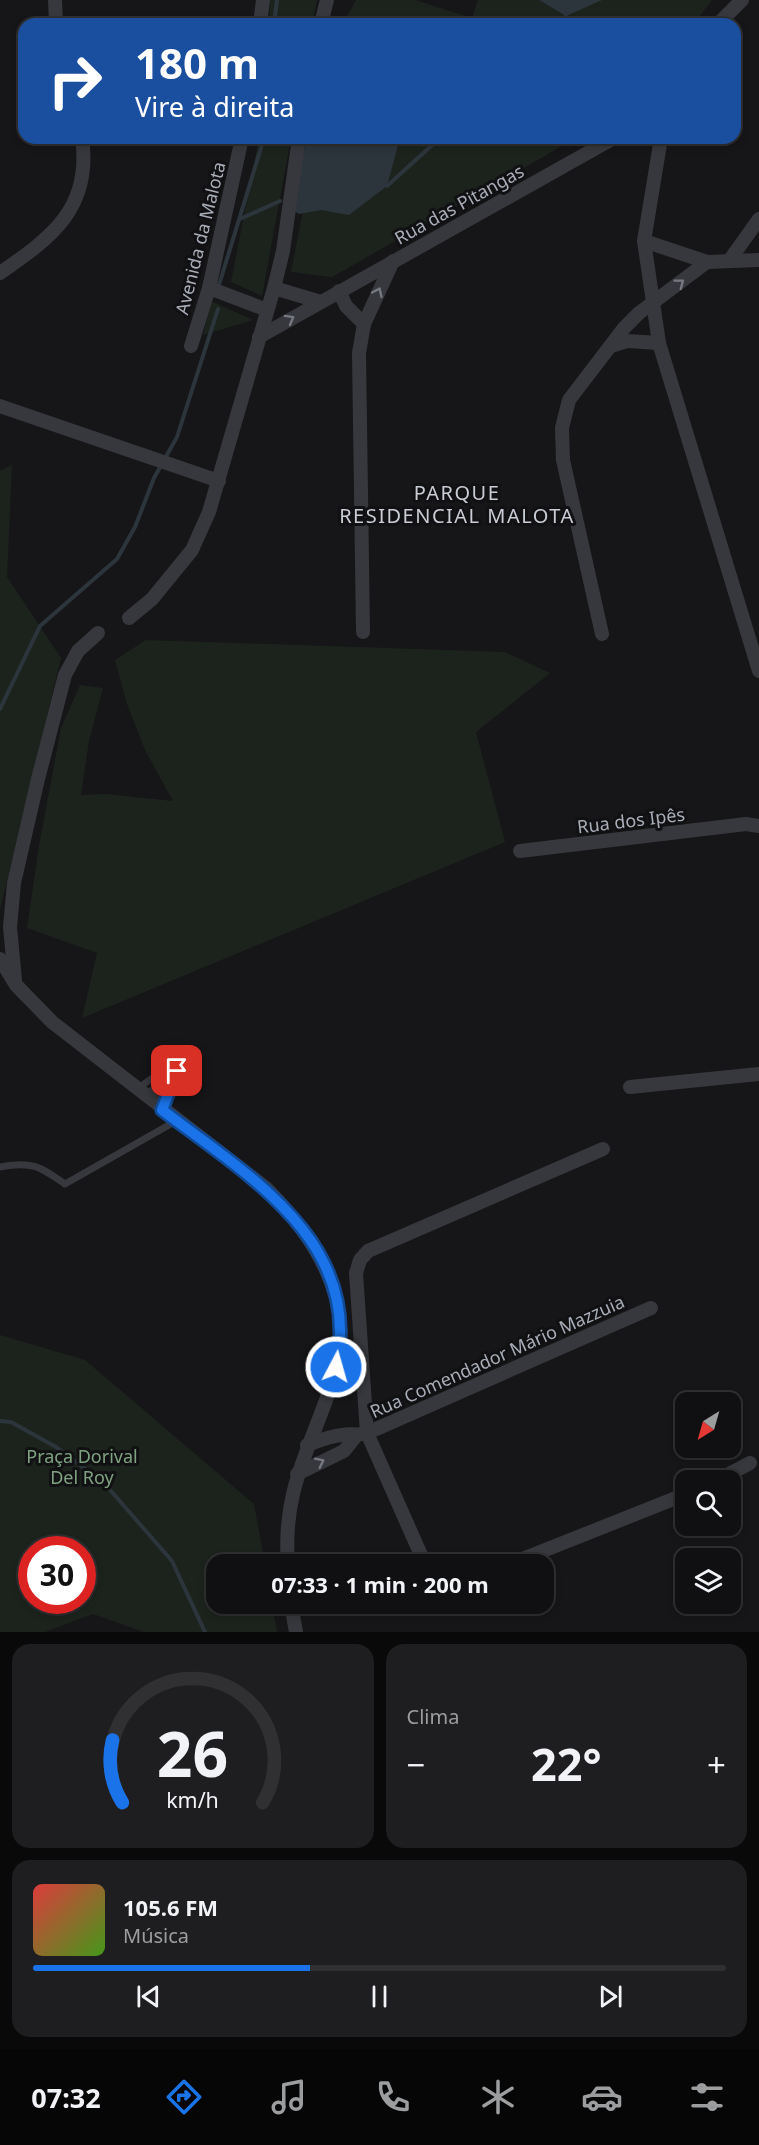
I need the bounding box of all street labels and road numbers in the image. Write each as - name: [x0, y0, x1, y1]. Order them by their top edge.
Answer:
- street label: Rua das Pitangas: [390, 158, 528, 250]
- street label: Avenida da Malota: [169, 159, 231, 317]
- street label: Rua dos Ipês: [576, 801, 686, 839]
- street label: Rua Comendador Mário Mazzuia: [366, 1289, 628, 1423]

